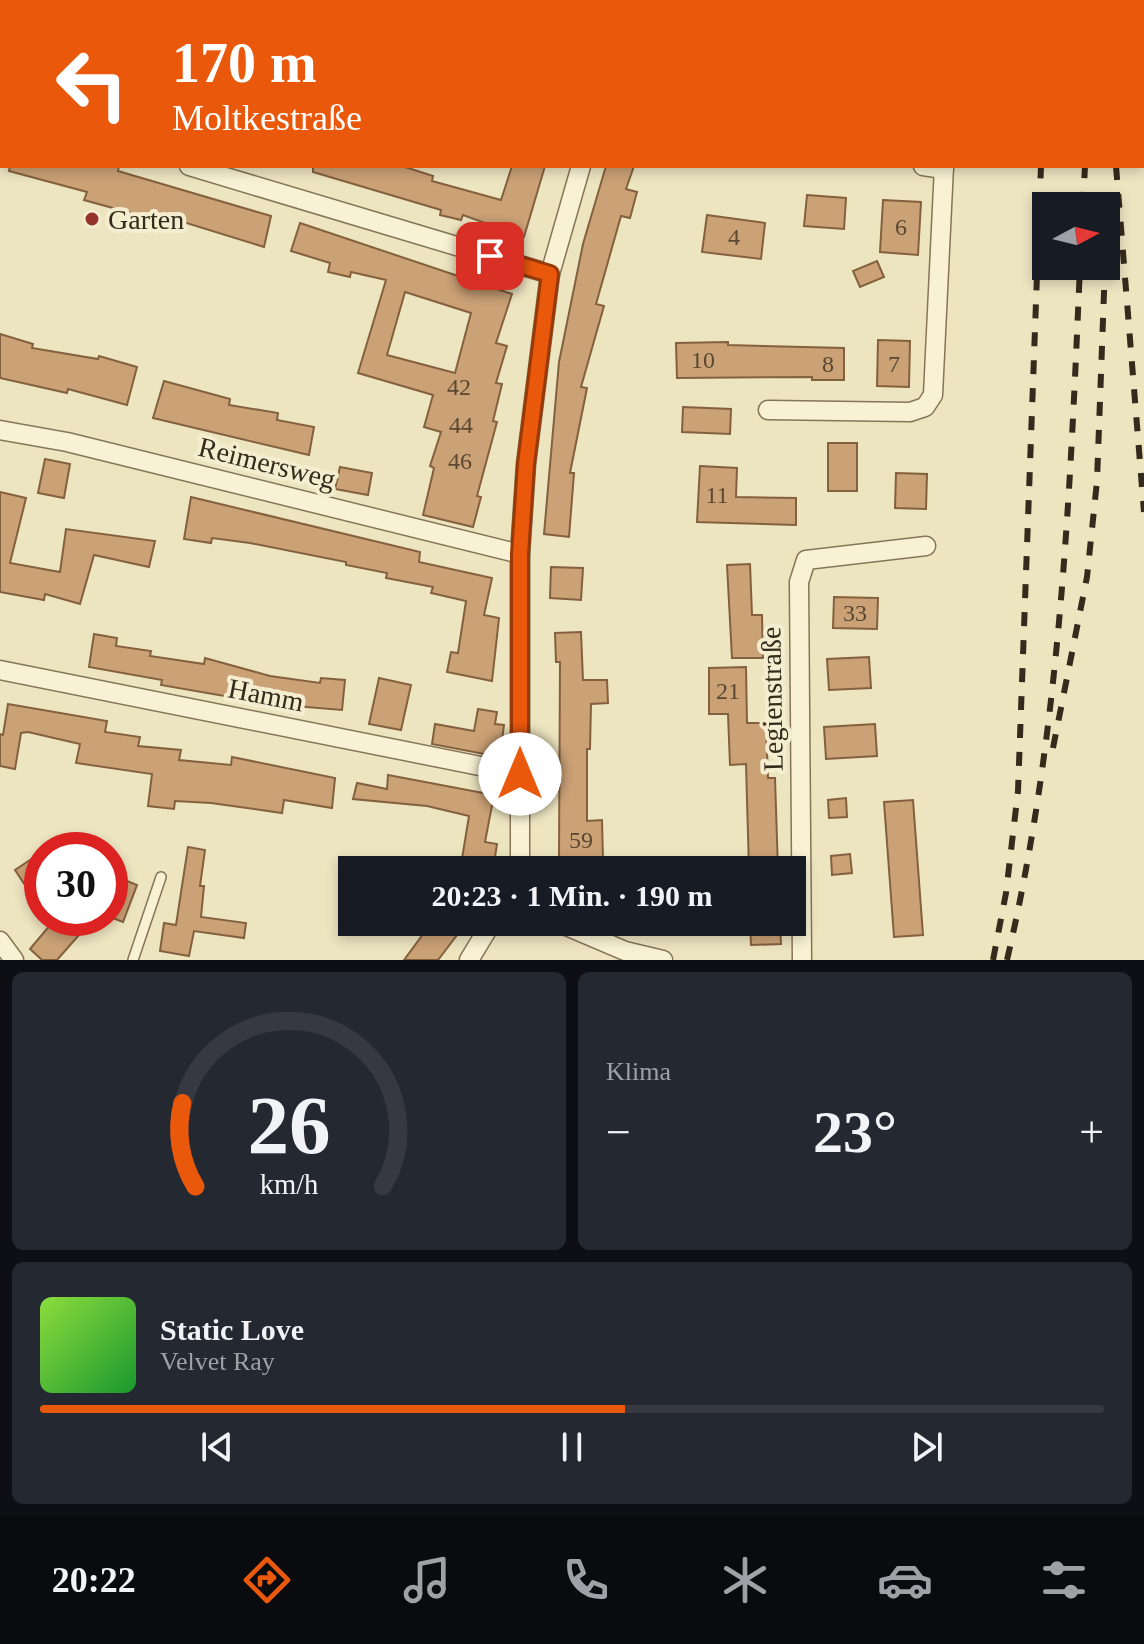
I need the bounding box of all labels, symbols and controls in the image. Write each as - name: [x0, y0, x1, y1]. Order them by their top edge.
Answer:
- icon: left: [40, 32, 144, 136]
- text: 170 m: [172, 32, 317, 94]
- text: Moltkestraße: [172, 98, 362, 138]
- north arrow: [1032, 192, 1120, 280]
- map controls: [1032, 192, 1120, 280]
- place label: Garten: [108, 204, 184, 235]
- marker: Garten: [83, 210, 101, 228]
- house number: 6: [895, 214, 907, 240]
- pin: [456, 222, 524, 290]
- house number: 4: [728, 224, 740, 250]
- icon: arrive: [468, 234, 512, 278]
- house number: 10: [691, 347, 715, 373]
- house number: 8: [822, 351, 834, 377]
- house number: 7: [888, 351, 900, 377]
- house number: 42: [447, 374, 471, 400]
- house number: 44: [449, 412, 473, 438]
- street label: Reimersweg: [195, 431, 339, 495]
- house number: 46: [448, 448, 472, 474]
- house number: 11: [705, 482, 729, 508]
- house number: 33: [843, 600, 867, 626]
- street label: Legienstraße: [755, 626, 789, 772]
- street label: Hamm: [226, 673, 307, 718]
- house number: 21: [716, 678, 740, 704]
- position arrow: [478, 732, 562, 816]
- house number: 59: [569, 827, 593, 853]
- speed limit sign: 30: [24, 832, 128, 936]
- text: 20:23 · 1 Min. · 190 m: [432, 879, 712, 912]
- text: Klima: [606, 1057, 671, 1086]
- text: 26: [247, 1079, 331, 1171]
- text: 23°: [813, 1099, 897, 1165]
- text: −: [606, 1108, 631, 1157]
- text: +: [1079, 1108, 1104, 1157]
- text: km/h: [260, 1169, 318, 1200]
- text: Static Love: [160, 1313, 304, 1346]
- text: Velvet Ray: [160, 1347, 275, 1376]
- icon: previous: [195, 1425, 239, 1469]
- icon: pause: [550, 1425, 594, 1469]
- icon: next: [905, 1425, 949, 1469]
- icon: directions: [239, 1552, 295, 1608]
- icon: music: [399, 1552, 455, 1608]
- icon: phone: [558, 1552, 614, 1608]
- icon: climate: [717, 1552, 773, 1608]
- icon: car: [877, 1552, 933, 1608]
- icon: filters: [1036, 1552, 1092, 1608]
- text: 20:22: [52, 1560, 136, 1600]

